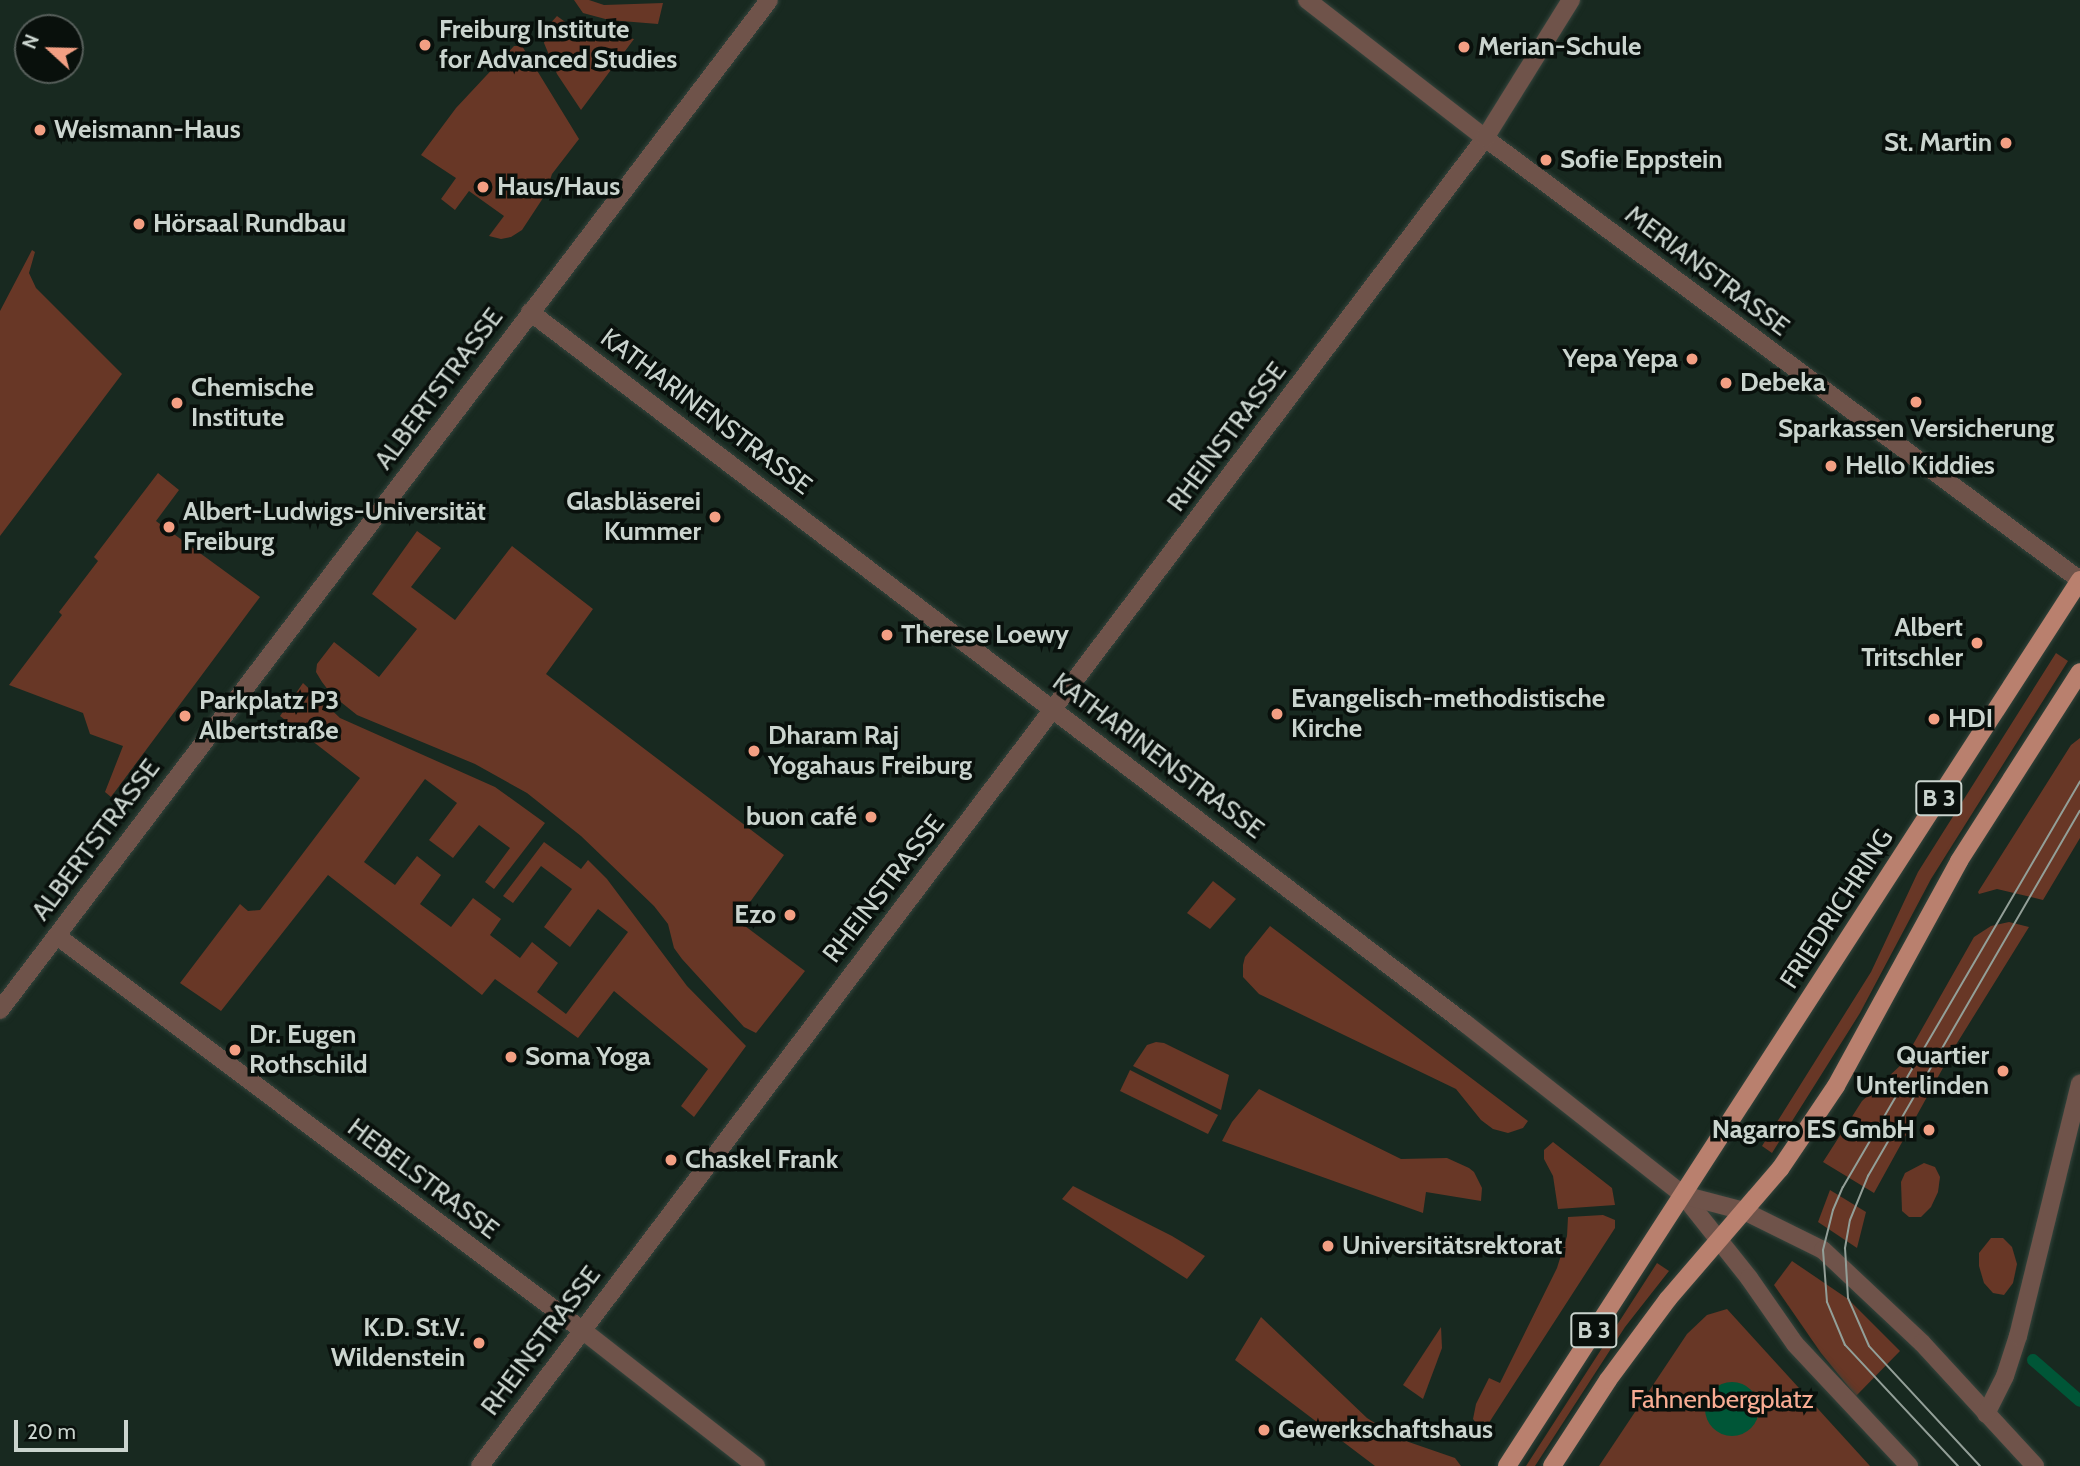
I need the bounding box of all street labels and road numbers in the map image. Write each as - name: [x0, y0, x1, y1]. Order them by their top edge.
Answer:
- street label: MERIANSTRASSE: [1619, 199, 1795, 343]
- street label: ALBERTSTRASSE: [368, 302, 510, 476]
- street label: KATHARINENSTRASSE: [594, 322, 818, 502]
- street label: RHEINSTRASSE: [1161, 356, 1293, 518]
- street label: KATHARINENSTRASSE: [1046, 666, 1270, 846]
- street label: ALBERTSTRASSE: [25, 753, 167, 927]
- road number: B 3: [1914, 778, 1964, 818]
- street label: RHEINSTRASSE: [817, 809, 951, 969]
- street label: FRIEDRICHRING: [1774, 823, 1900, 995]
- street label: HEBELSTRASSE: [341, 1112, 505, 1246]
- street label: RHEINSTRASSE: [475, 1260, 607, 1422]
- road number: B 3: [1570, 1310, 1618, 1350]

